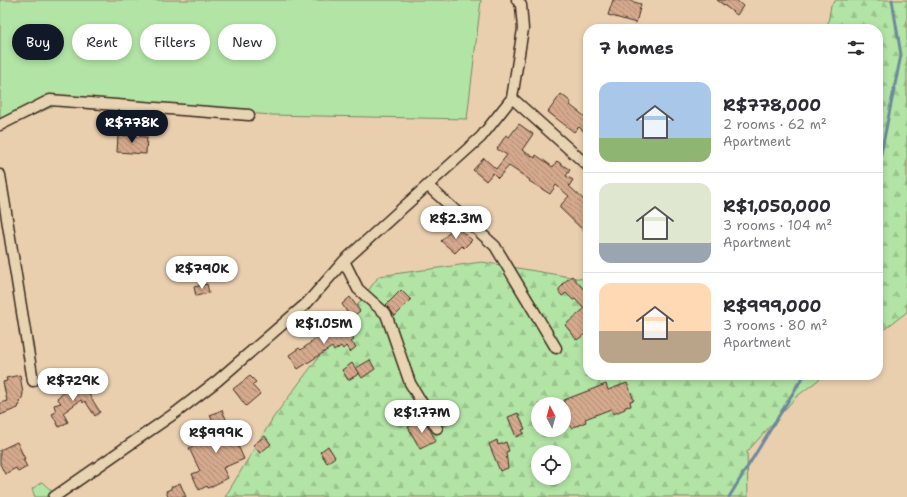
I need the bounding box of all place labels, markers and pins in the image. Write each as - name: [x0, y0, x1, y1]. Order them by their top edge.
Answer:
- pin: R$778K: [99, 110, 165, 144]
- pin: R$2.3M: [423, 206, 489, 240]
- pin: R$790K: [169, 256, 235, 290]
- pin: R$1.05M: [287, 311, 361, 345]
- pin: R$729K: [40, 368, 106, 402]
- pin: R$1.77M: [385, 400, 459, 434]
- pin: R$999K: [183, 420, 249, 454]

